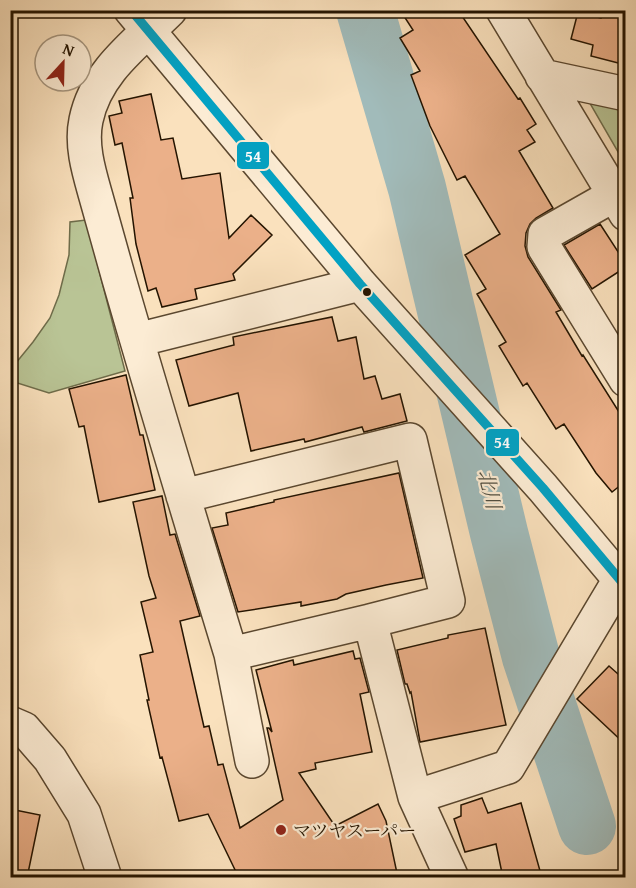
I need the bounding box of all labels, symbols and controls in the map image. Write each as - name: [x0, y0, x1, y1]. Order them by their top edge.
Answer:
- north arrow: [33, 33, 93, 93]
- text: N: [59, 36, 78, 62]
- line badge: 54: [236, 141, 270, 170]
- text: 54: [245, 144, 261, 168]
- unlabelled marker: [361, 286, 373, 298]
- line badge: 54: [485, 428, 520, 457]
- text: 54: [494, 430, 510, 454]
- water label: 北川: [471, 466, 509, 514]
- place label: マツヤスーパー: [293, 817, 416, 844]
- marker: マツヤスーパー: [274, 823, 288, 837]

